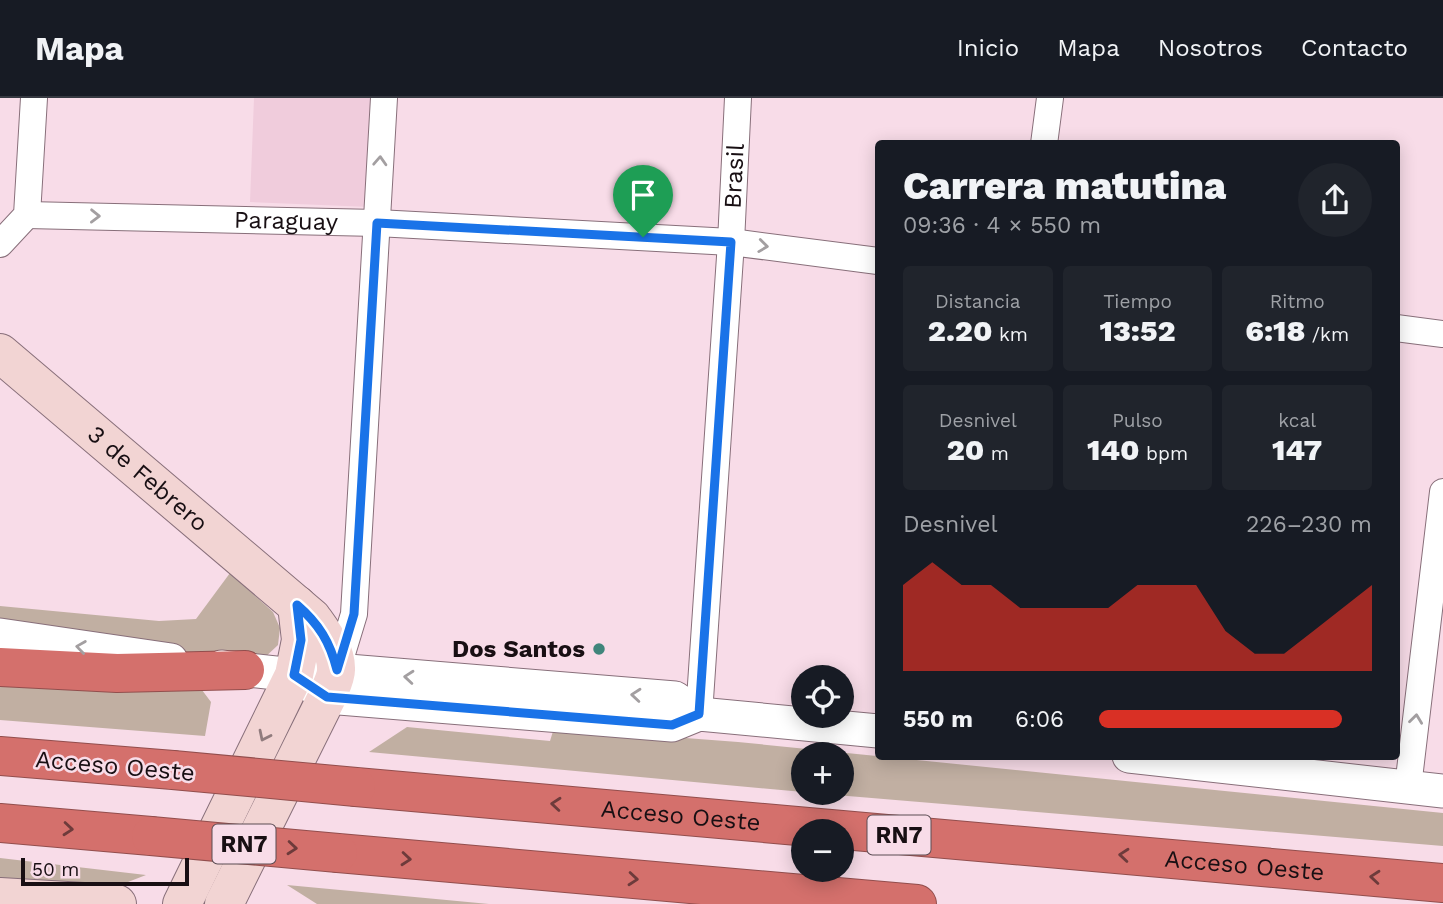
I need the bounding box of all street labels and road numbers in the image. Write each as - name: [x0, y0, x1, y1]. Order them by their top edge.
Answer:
- street label: Brasil: [719, 142, 750, 209]
- street label: Paraguay: [234, 206, 339, 236]
- street label: 3 de Febrero: [82, 420, 214, 537]
- street label: Acceso Oeste: [34, 745, 196, 787]
- street label: Acceso Oeste: [600, 795, 762, 837]
- road number: RN7: [867, 816, 930, 855]
- road number: RN7: [212, 824, 276, 864]
- street label: Acceso Oeste: [1164, 844, 1325, 886]

